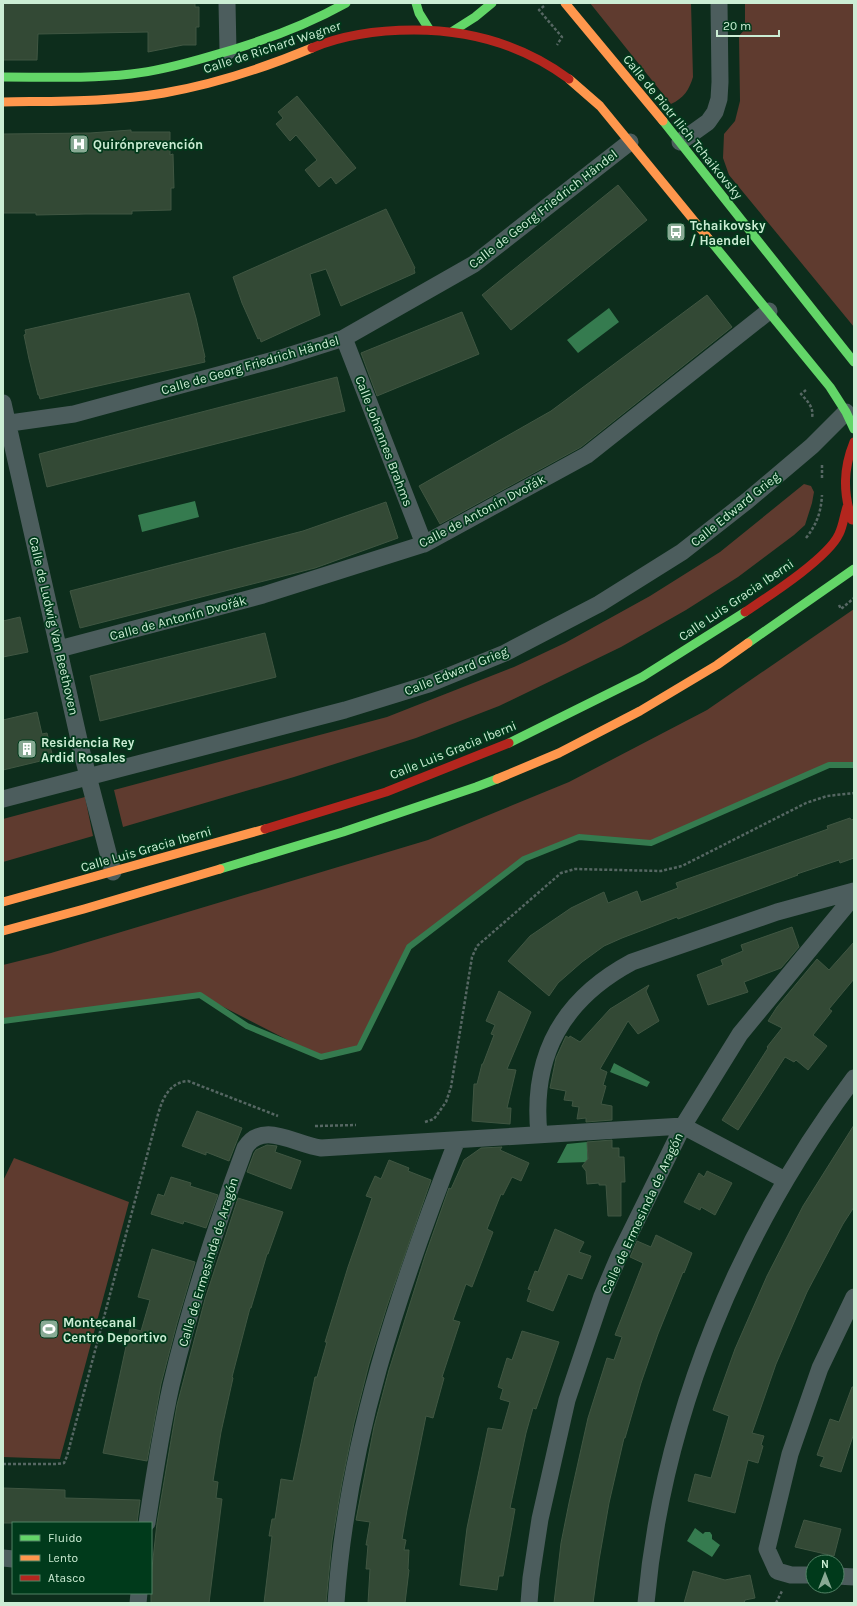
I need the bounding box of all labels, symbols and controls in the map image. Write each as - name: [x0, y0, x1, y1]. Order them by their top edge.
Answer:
- scale bar: [717, 12, 779, 38]
- street label: Calle de Richard Wagner: [201, 18, 343, 76]
- text: 20 m: [723, 19, 751, 33]
- street label: Calle de Piotr Ilich Tchaikovsky: [620, 52, 746, 202]
- hospital icon: Quirónprevención: [68, 133, 90, 155]
- place label: Quirónprevención: [93, 137, 203, 152]
- street label: Calle de Georg Friedrich Händel: [466, 146, 620, 272]
- place label: Tchaikovsky / Haendel: [690, 218, 766, 248]
- bus stop icon: Tchaikovsky / Haendel: [665, 221, 687, 243]
- street label: Calle de Georg Friedrich Händel: [159, 332, 341, 398]
- street label: Calle Johannes Brahms: [352, 374, 416, 509]
- street label: Calle Edward Grieg: [687, 468, 783, 550]
- street label: Calle de Antonín Dvořák: [416, 471, 548, 551]
- street label: Calle de Ludwig Van Beethoven: [26, 535, 82, 717]
- street label: Calle Luis Gracia Iberni: [676, 556, 796, 644]
- street label: Calle de Antonín Dvořák: [108, 593, 248, 643]
- street label: Calle Edward Grieg: [402, 643, 511, 699]
- street label: Calle Luis Gracia Iberni: [387, 718, 519, 782]
- place label: Residencia Rey Ardid Rosales: [41, 735, 135, 765]
- building icon: Residencia Rey Ardid Rosales: [16, 738, 38, 760]
- street label: Calle Luis Gracia Iberni: [79, 823, 213, 875]
- street label: Calle de Ermesinda de Aragón: [598, 1130, 686, 1296]
- street label: Calle de Ermesinda de Aragón: [175, 1176, 241, 1348]
- place label: Montecanal Centro Deportivo: [63, 1315, 167, 1345]
- sports icon: Montecanal Centro Deportivo: [38, 1318, 60, 1340]
- legend: [12, 1522, 152, 1594]
- text: Fluido: [48, 1531, 82, 1545]
- text: Lento: [48, 1551, 78, 1565]
- north arrow: [805, 1554, 845, 1594]
- text: N: [821, 1558, 829, 1571]
- text: Atasco: [48, 1571, 85, 1585]

